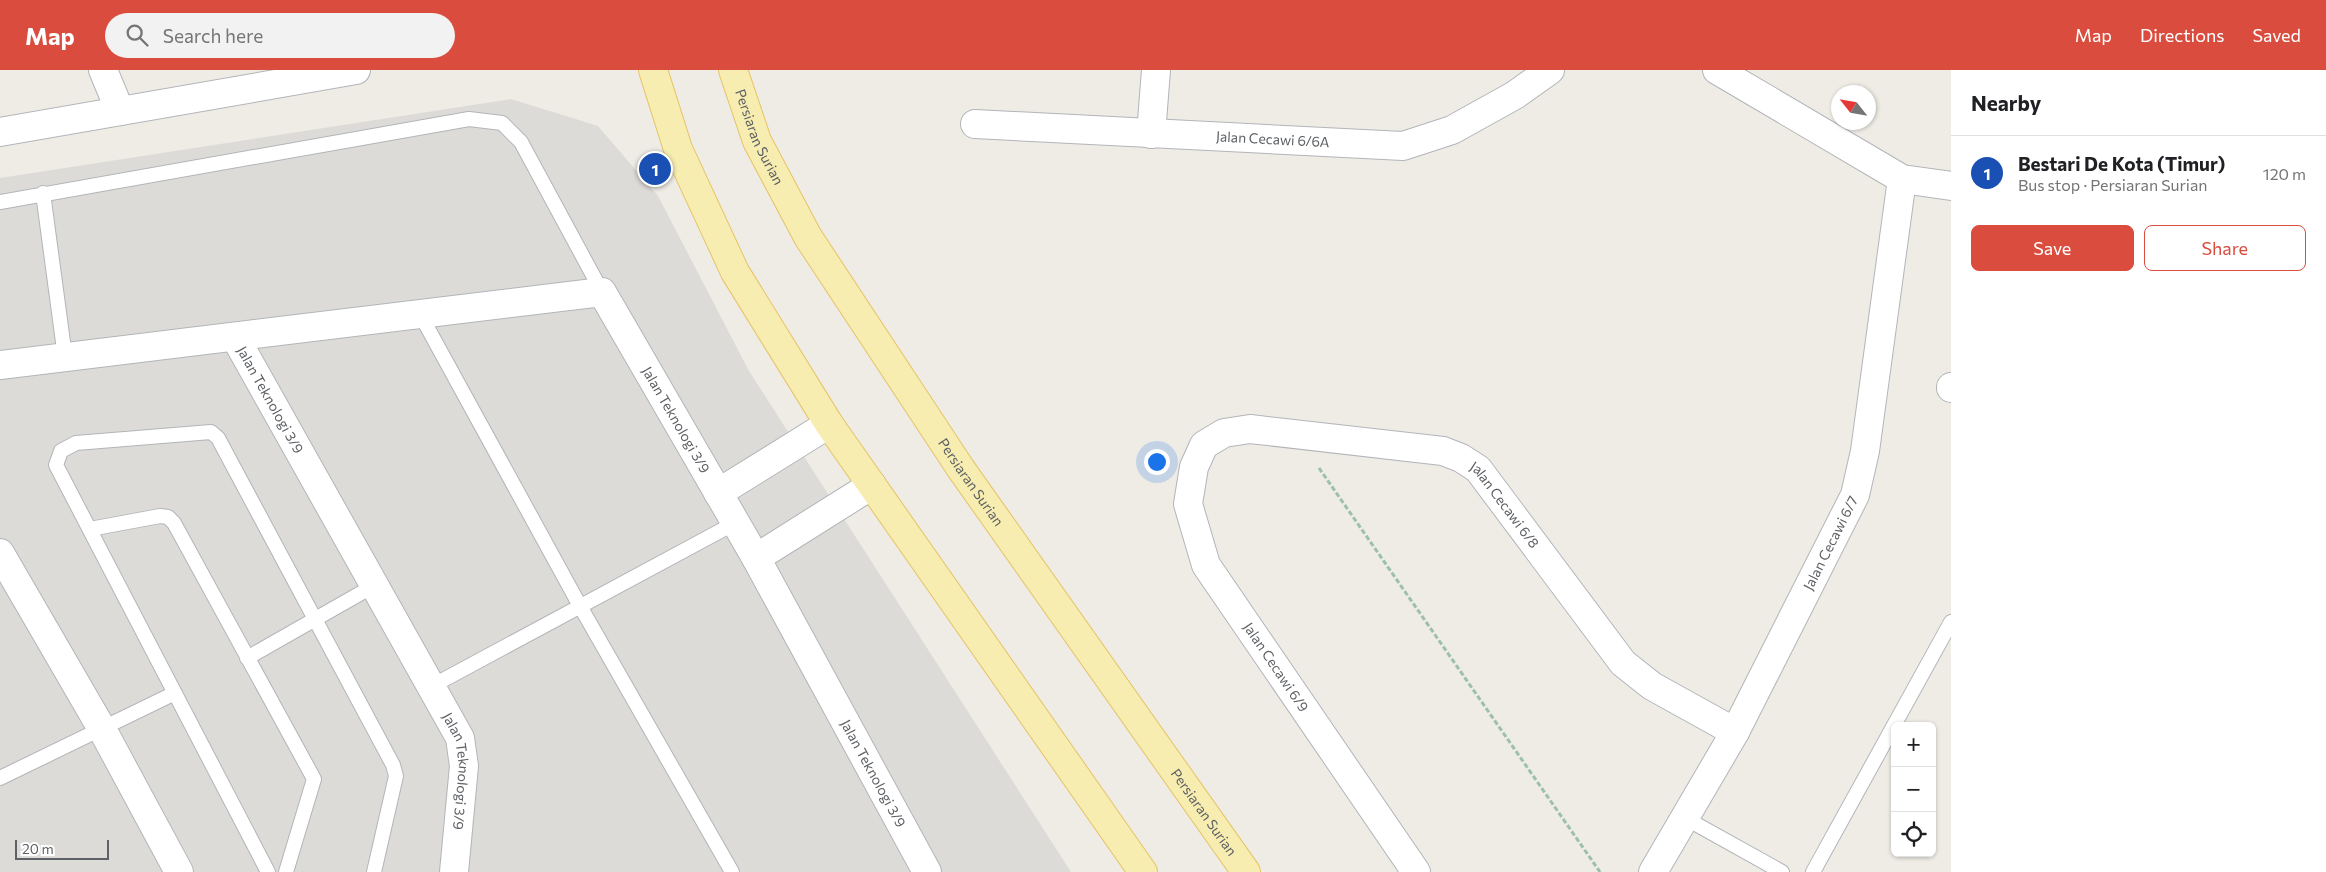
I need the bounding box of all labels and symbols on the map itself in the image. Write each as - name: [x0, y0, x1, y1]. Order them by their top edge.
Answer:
- north arrow: [1831, 85, 1876, 130]
- street label: Persiaran Surian: [732, 87, 788, 188]
- street label: Jalan Cecawi 6/6A: [1215, 127, 1330, 150]
- pin: 1: [639, 150, 671, 188]
- street label: Jalan Teknologi 3/9: [234, 343, 307, 456]
- street label: Jalan Teknologi 3/9: [639, 363, 714, 476]
- street label: Persiaran Surian: [935, 435, 1007, 529]
- your location: [1144, 449, 1170, 475]
- street label: Jalan Cecawi 6/8: [1467, 457, 1543, 551]
- street label: Jalan Cecawi 6/7: [1799, 493, 1861, 593]
- street label: Jalan Cecawi 6/9: [1240, 619, 1313, 715]
- street label: Jalan Teknologi 3/9: [439, 709, 473, 831]
- street label: Jalan Teknologi 3/9: [838, 716, 910, 830]
- street label: Persiaran Surian: [1168, 765, 1241, 859]
- scale bar: [15, 837, 109, 860]

